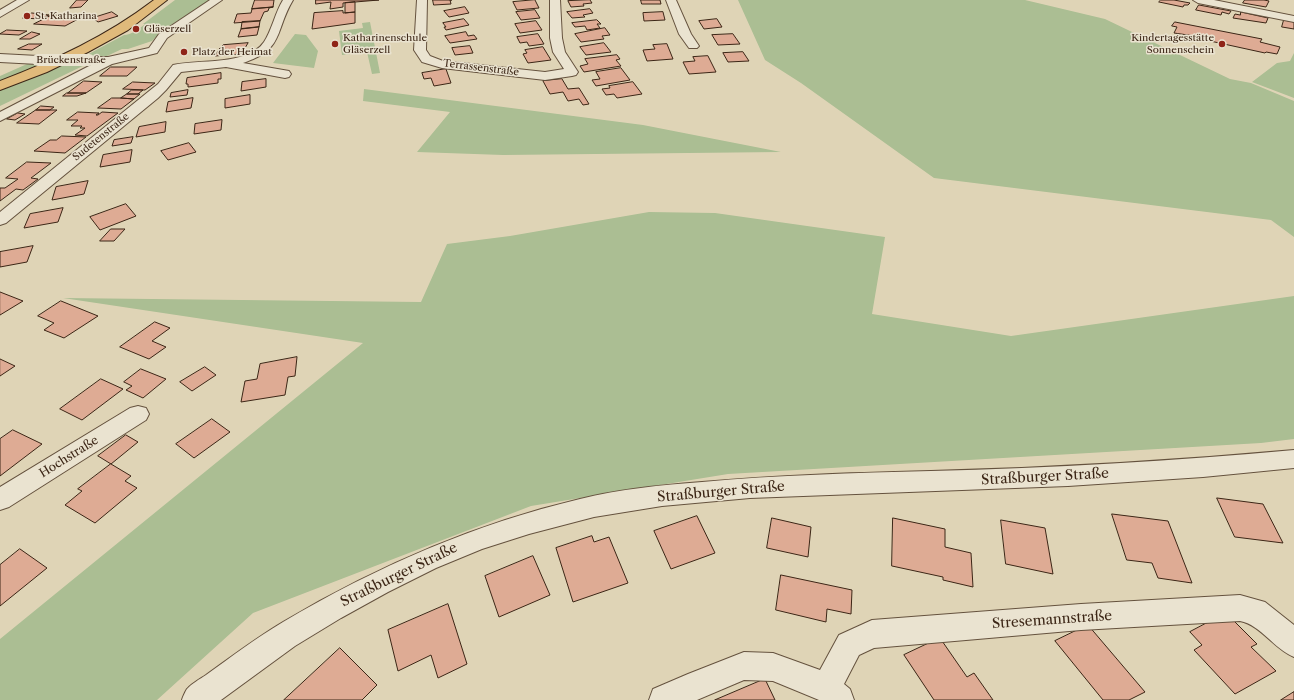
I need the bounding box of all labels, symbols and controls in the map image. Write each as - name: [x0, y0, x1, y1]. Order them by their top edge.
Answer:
- place label: St. Katharina: [35, 10, 97, 22]
- marker: St. Katharina: [22, 11, 32, 21]
- place label: Gläserzell: [144, 23, 191, 35]
- marker: Gläserzell: [131, 24, 141, 34]
- place label: Katharinenschule Gläserzell: [343, 32, 427, 56]
- place label: Kindertagesstätte Sonnenschein: [1131, 32, 1214, 56]
- marker: Katharinenschule Gläserzell: [330, 39, 340, 49]
- marker: Kindertagesstätte Sonnenschein: [1217, 39, 1227, 49]
- place label: Platz der Heimat: [192, 46, 272, 58]
- marker: Platz der Heimat: [179, 47, 189, 57]
- street label: Brückenstraße: [36, 54, 106, 66]
- street label: Terrassenstraße: [442, 57, 520, 79]
- street label: Sudetenstraße: [70, 111, 132, 163]
- street label: Hochstraße: [37, 433, 101, 481]
- street label: Straßburger Straße: [981, 465, 1109, 489]
- street label: Straßburger Straße: [656, 478, 786, 506]
- street label: Straßburger Straße: [338, 539, 460, 611]
- street label: Stresemannstraße: [991, 607, 1113, 633]

